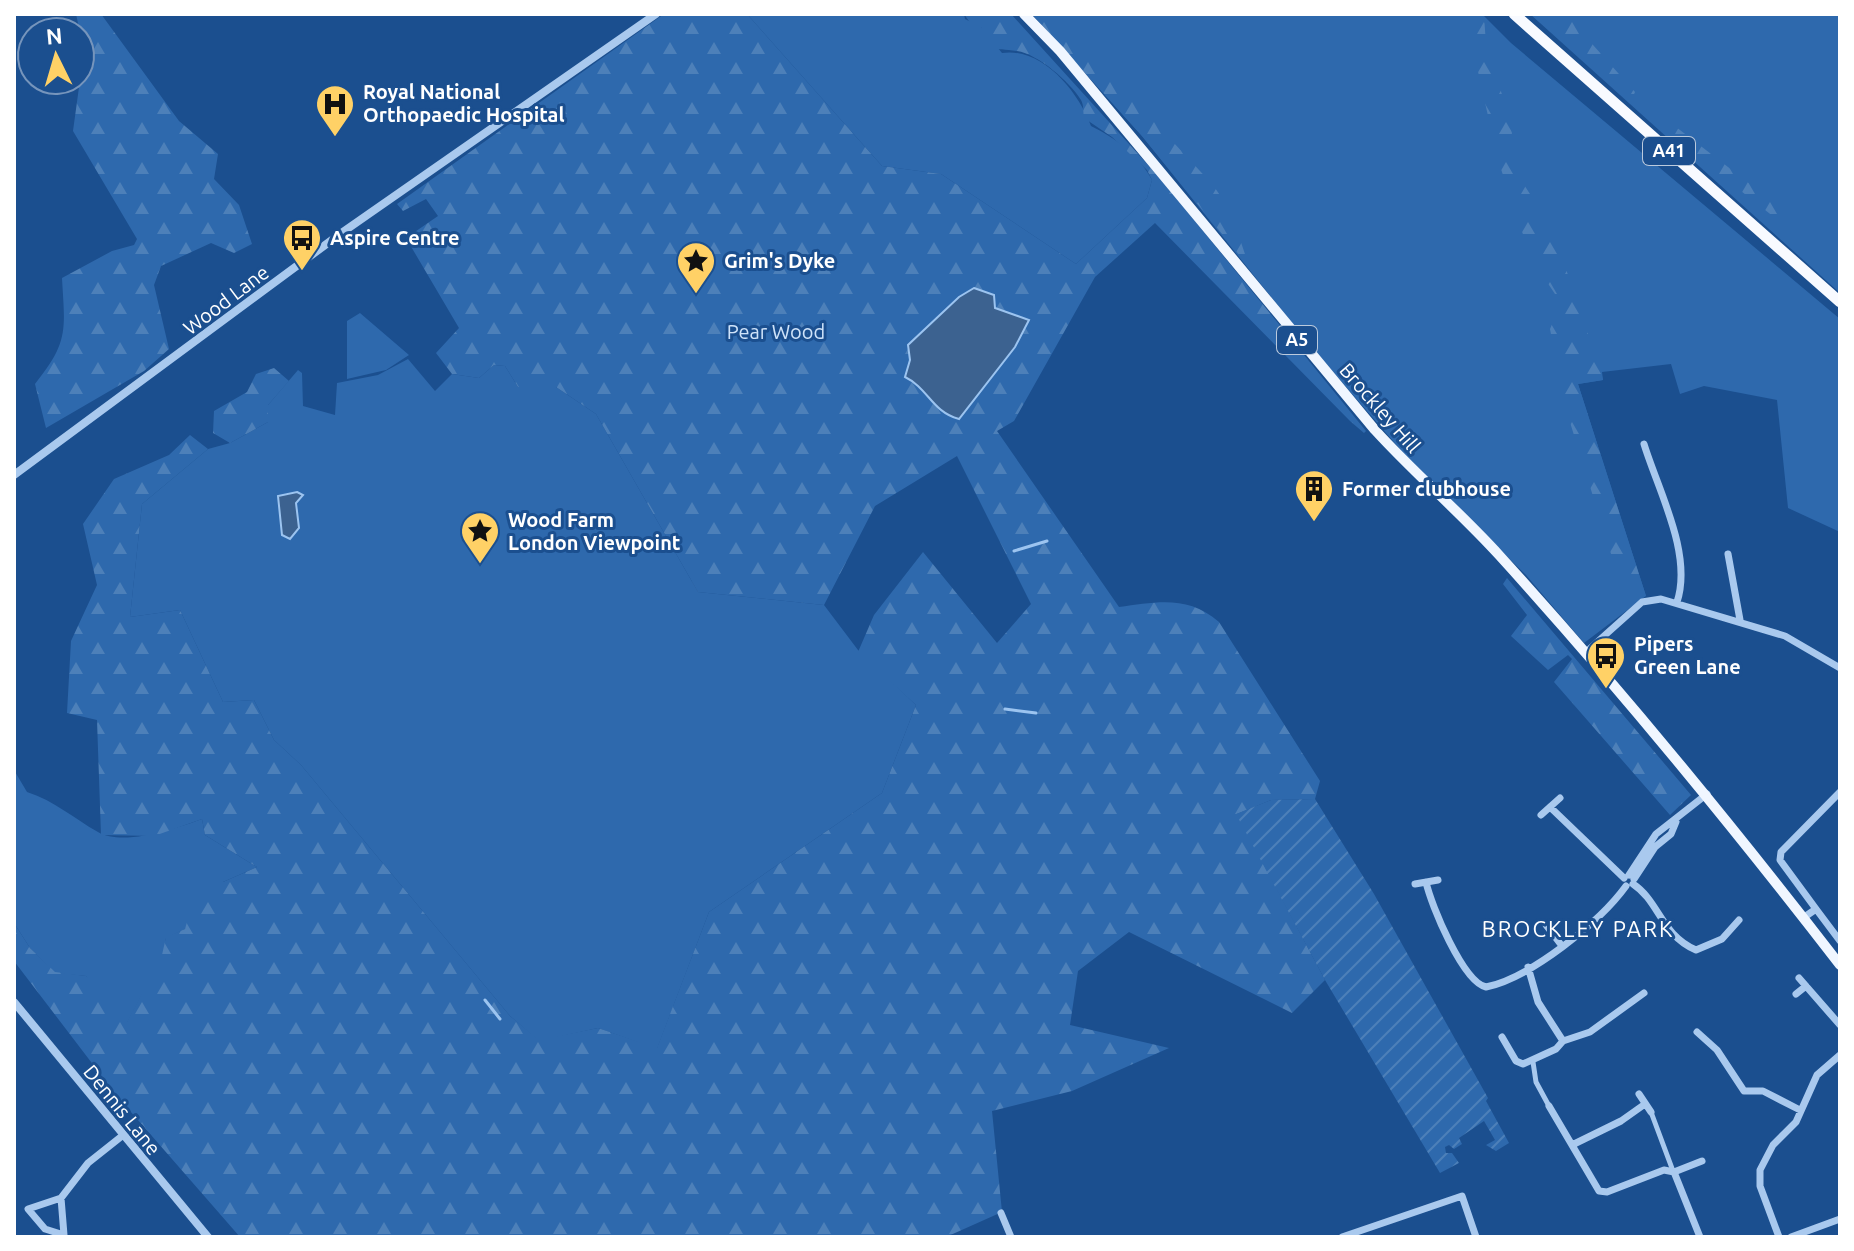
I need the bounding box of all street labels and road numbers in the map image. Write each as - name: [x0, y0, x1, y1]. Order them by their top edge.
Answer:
- road number: A41: [1643, 137, 1695, 165]
- street label: Wood Lane: [179, 260, 273, 339]
- road number: A5: [1277, 326, 1317, 354]
- street label: Brockley Hill: [1335, 358, 1426, 457]
- street label: Dennis Lane: [79, 1060, 166, 1159]

